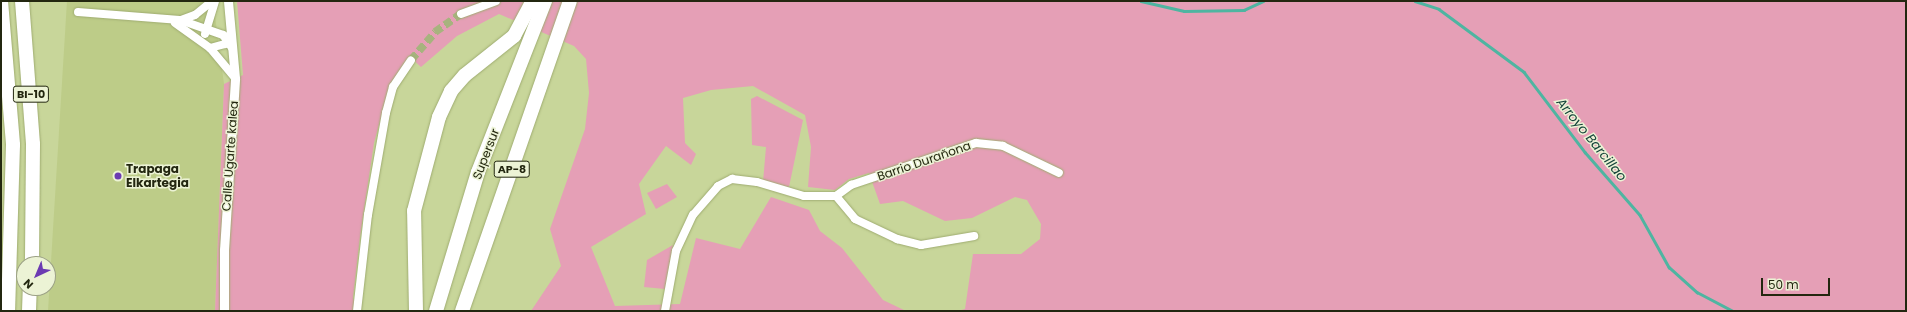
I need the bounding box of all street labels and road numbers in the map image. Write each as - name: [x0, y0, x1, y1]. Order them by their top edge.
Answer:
- road number: BI-10: [12, 85, 50, 103]
- street label: Calle Ugarte kalea: [219, 100, 241, 212]
- street label: Supersur: [470, 127, 502, 181]
- street label: Barrio Durañona: [875, 138, 973, 184]
- road number: AP-8: [493, 160, 531, 178]

